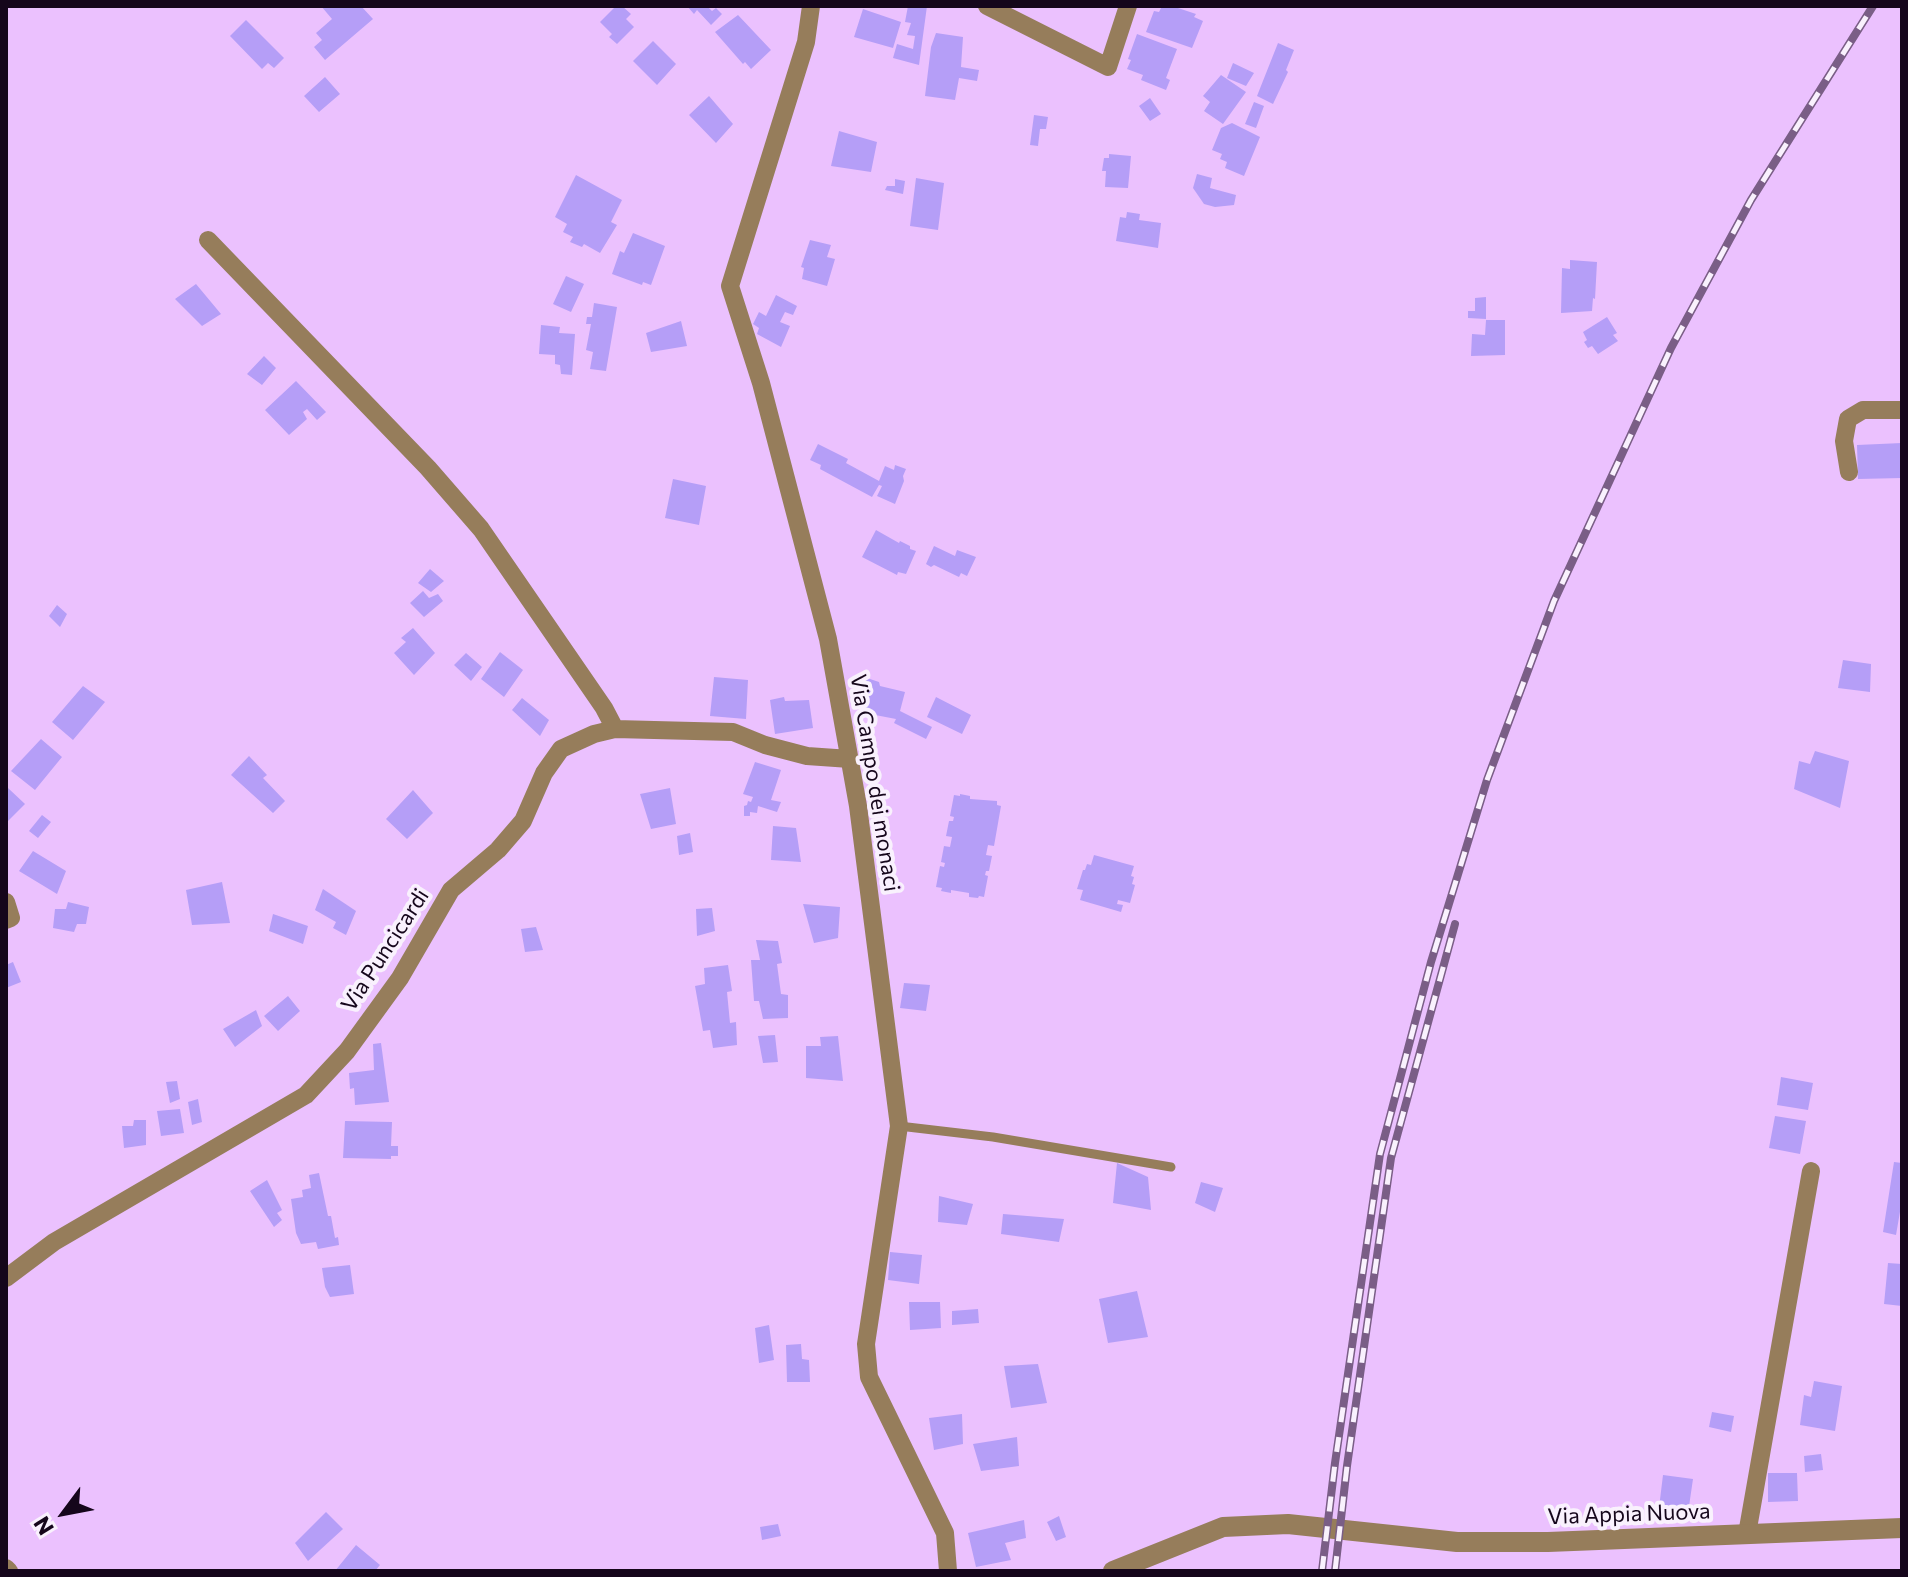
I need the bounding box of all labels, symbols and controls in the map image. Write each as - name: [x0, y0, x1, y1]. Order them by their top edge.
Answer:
- street label: Via Campo dei monaci: [845, 672, 905, 894]
- street label: Via Puncicardi: [336, 884, 434, 1016]
- north arrow: [24, 1473, 104, 1553]
- street label: Via Appia Nuova: [1547, 1498, 1711, 1530]
- text: N: [27, 1512, 59, 1540]

